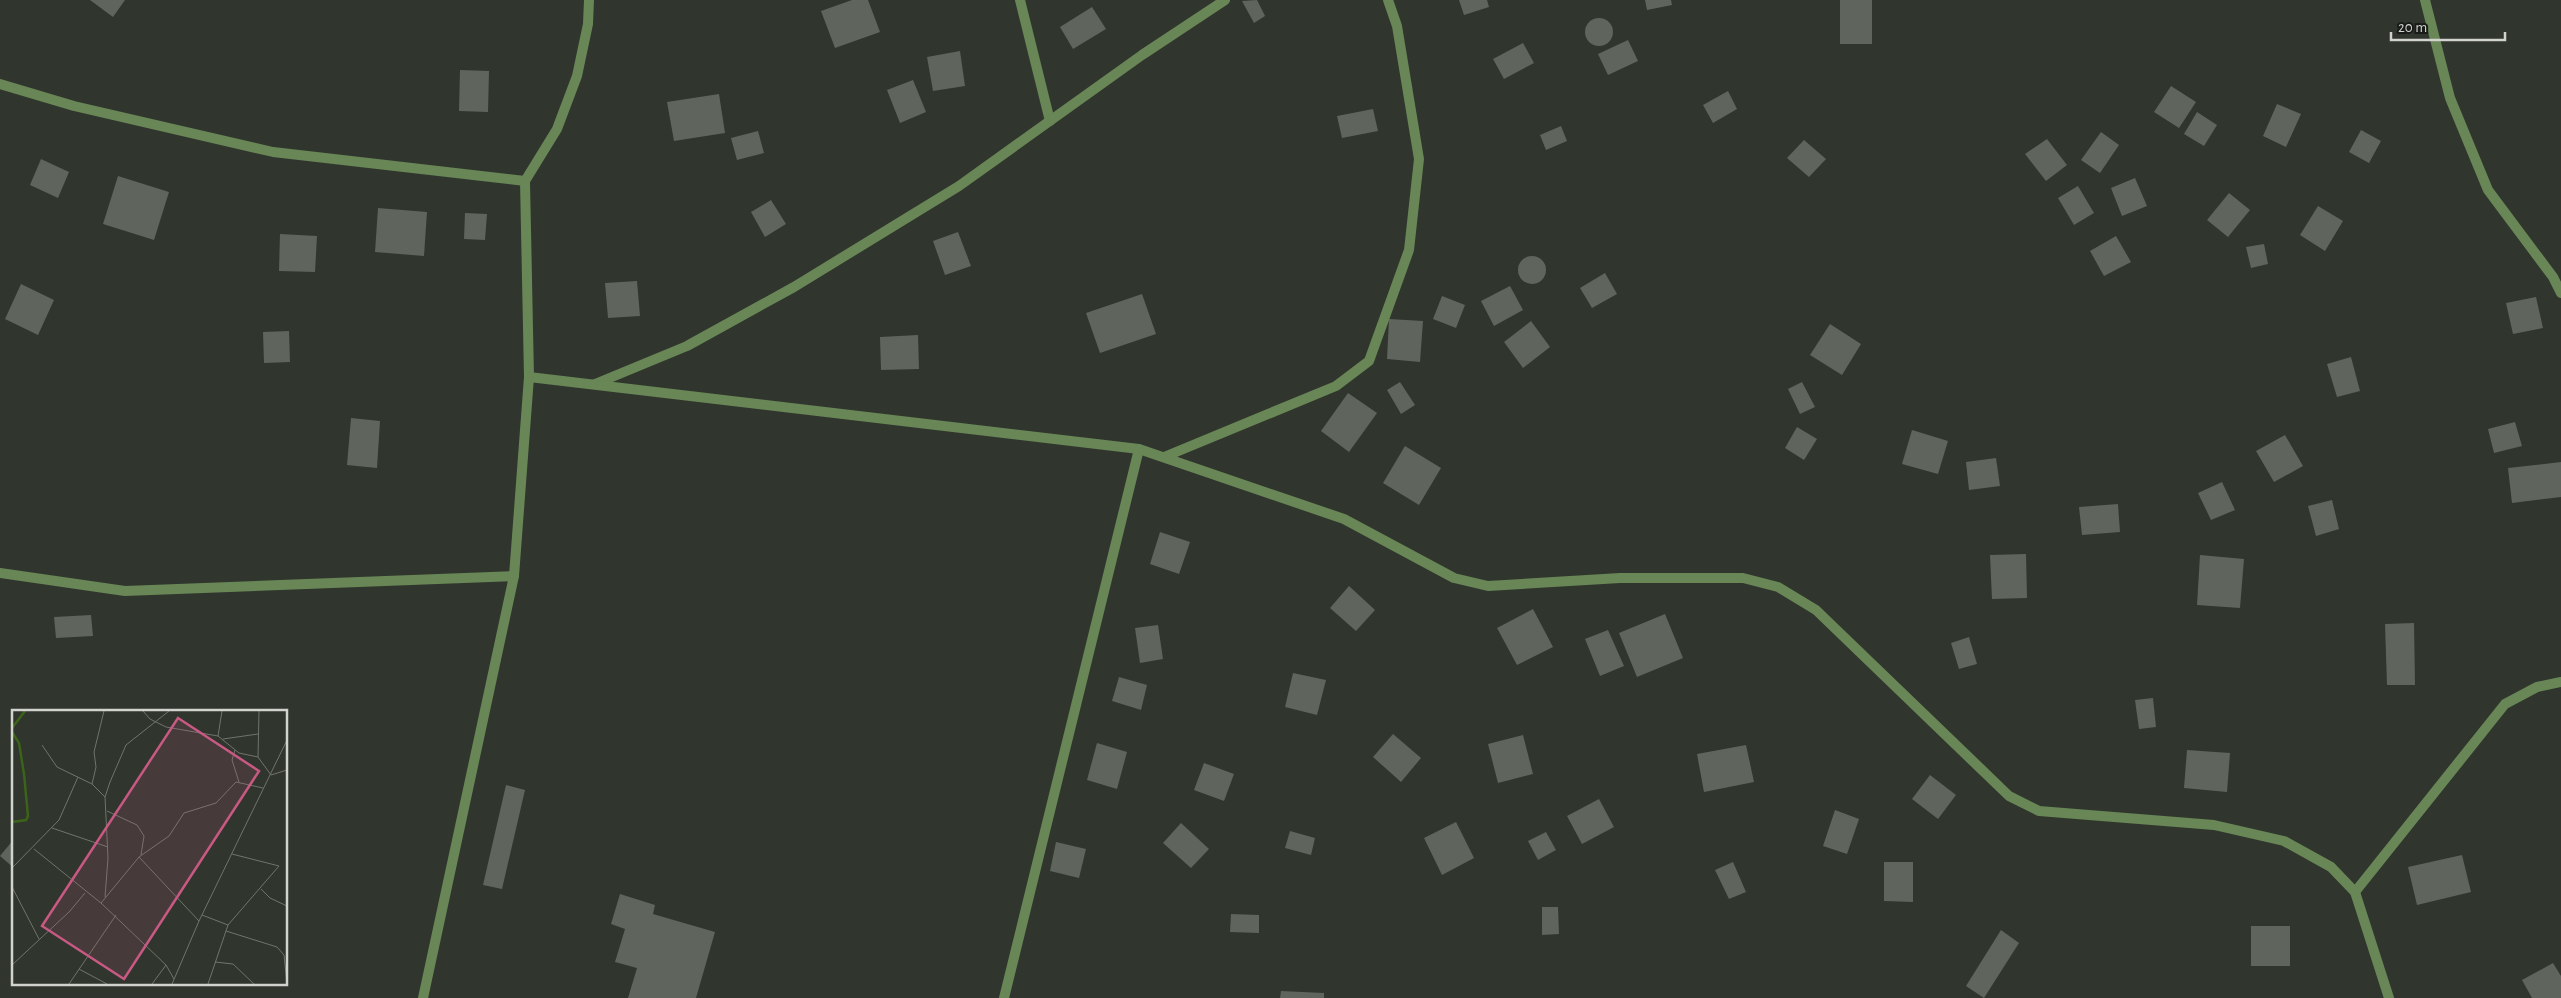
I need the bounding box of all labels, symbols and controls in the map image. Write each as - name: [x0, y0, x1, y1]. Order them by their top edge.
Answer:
- scale bar: [2391, 10, 2505, 42]
- text: 20 m: [2398, 20, 2427, 35]
- inset map: [12, 710, 288, 986]

